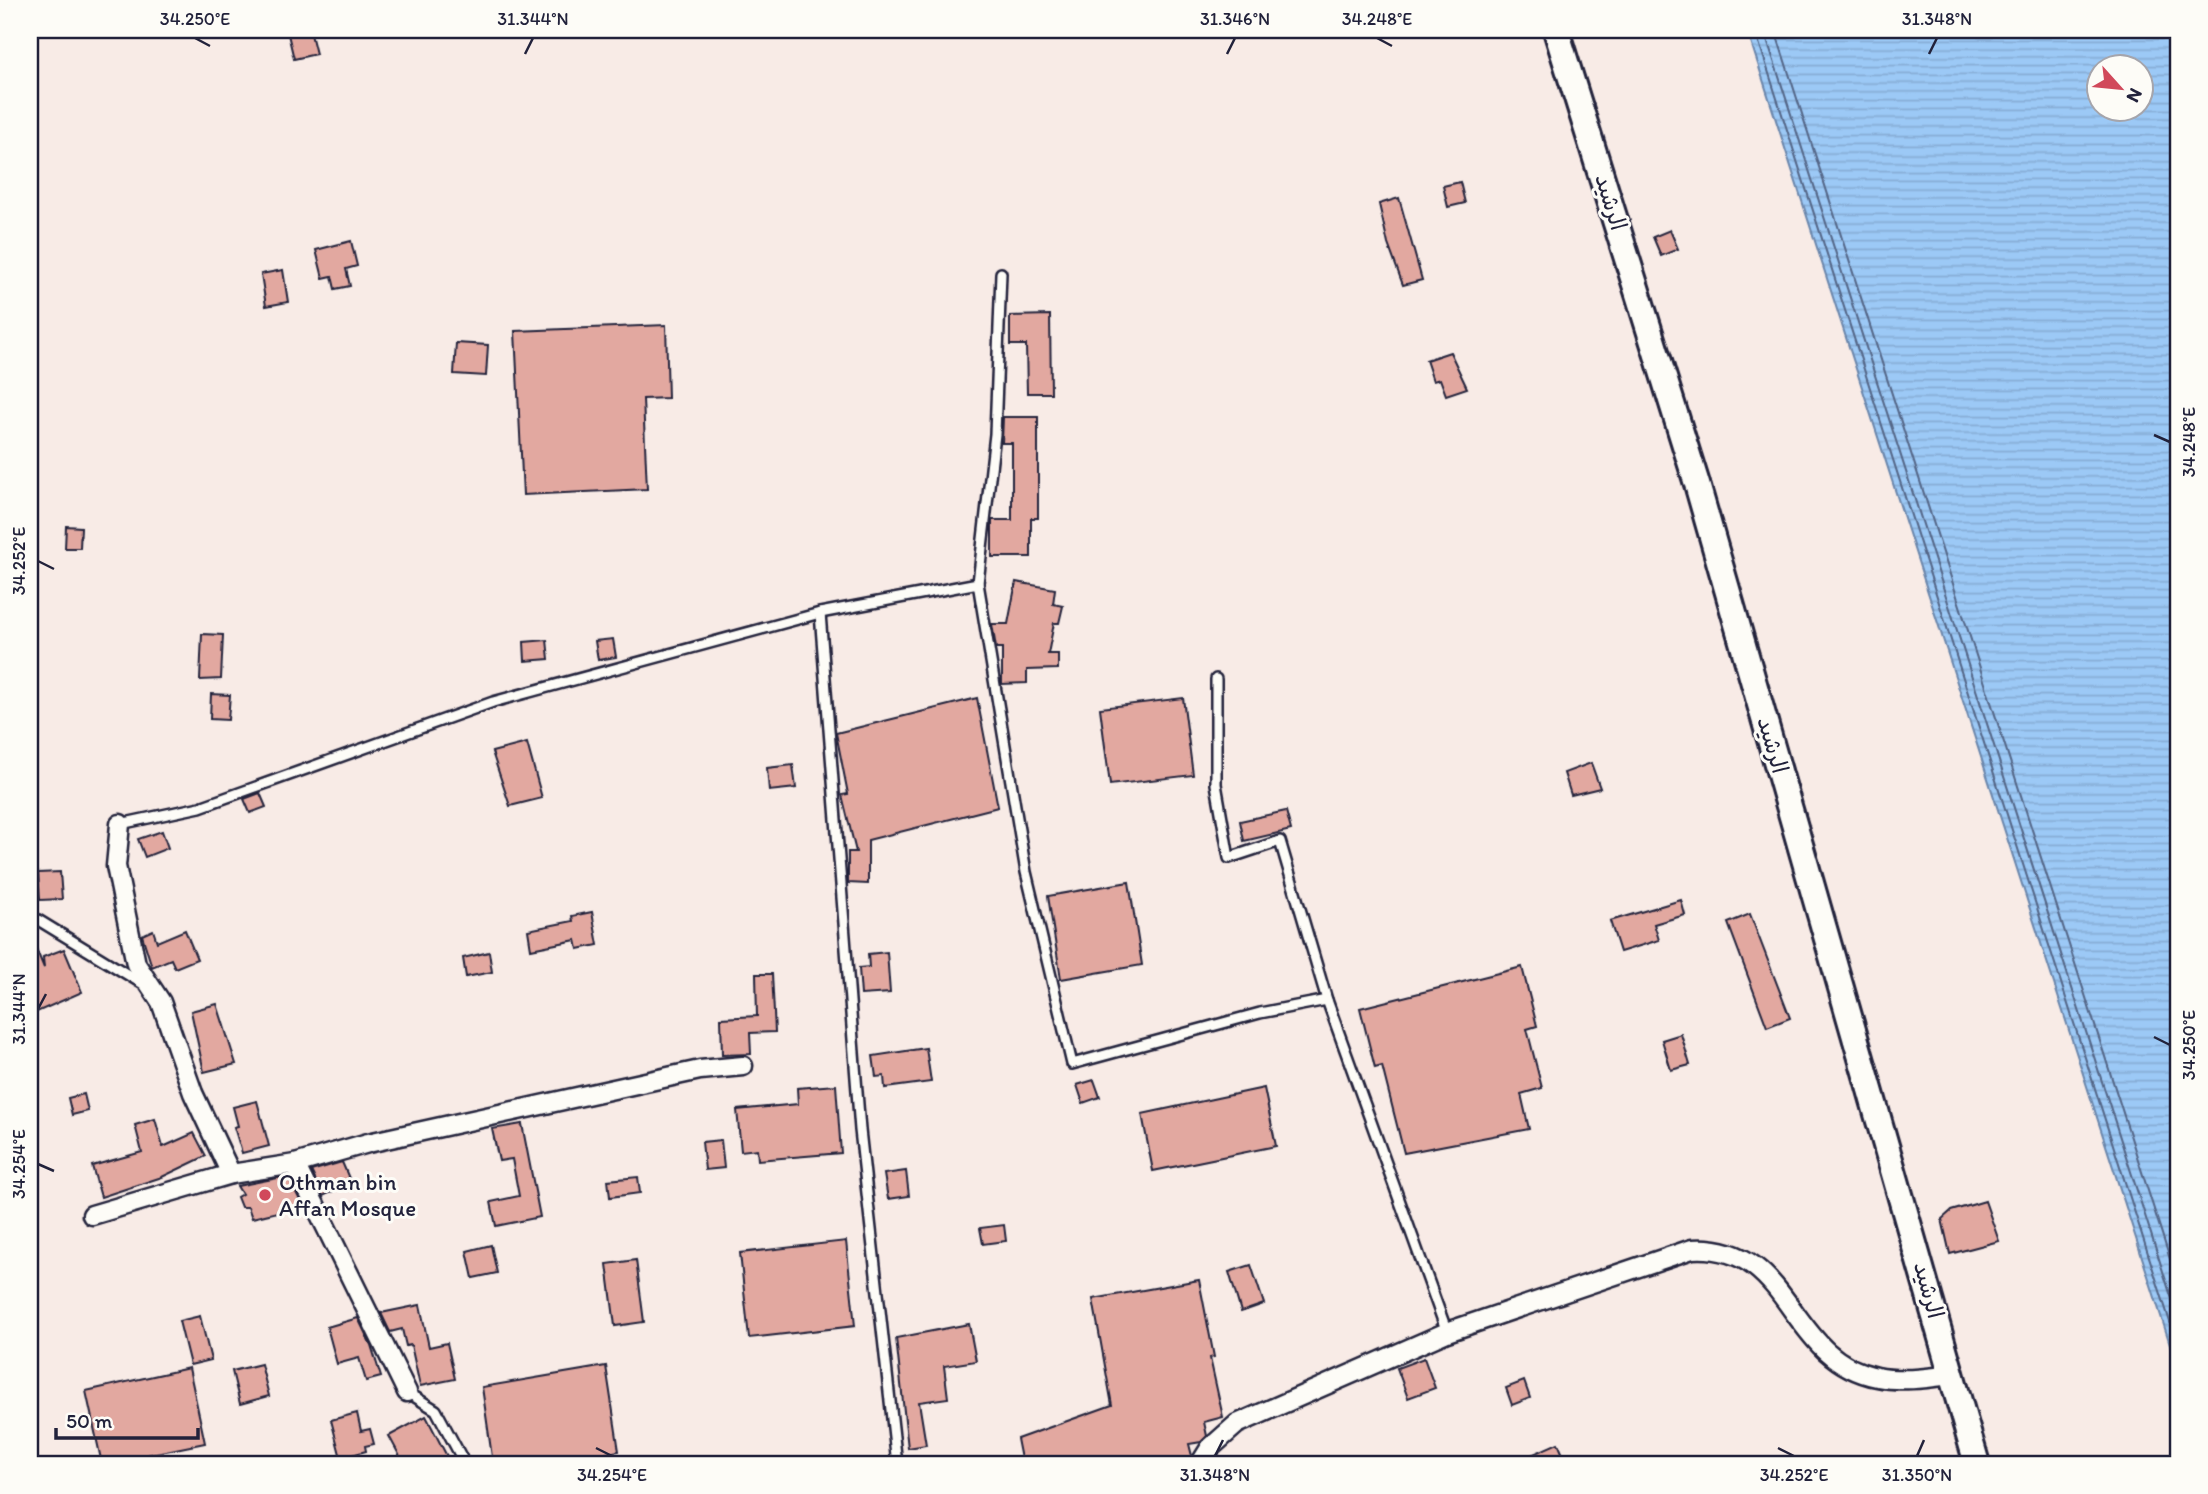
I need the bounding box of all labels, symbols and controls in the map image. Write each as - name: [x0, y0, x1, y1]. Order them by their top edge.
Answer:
- text: 34.250°E: [160, 8, 230, 30]
- text: 31.344°N: [497, 8, 569, 30]
- text: 31.346°N: [1200, 8, 1270, 30]
- text: 34.248°E: [1342, 8, 1412, 30]
- text: 31.348°N: [1902, 8, 1972, 30]
- north arrow: [2086, 52, 2156, 122]
- text: N: [2122, 85, 2148, 106]
- street label: الرشيد: [1589, 170, 1633, 234]
- text: 34.248°E: [2178, 407, 2200, 477]
- text: 34.252°E: [8, 527, 30, 595]
- street label: الرشيد: [1752, 713, 1794, 777]
- text: 31.344°N: [8, 973, 30, 1045]
- text: 34.250°E: [2178, 1010, 2200, 1080]
- text: 34.254°E: [8, 1129, 30, 1199]
- place label: Othman bin Affan Mosque: [279, 1168, 416, 1222]
- marker: Othman bin Affan Mosque: [257, 1187, 273, 1203]
- street label: الرشيد: [1908, 1259, 1950, 1321]
- scale bar: [56, 1396, 198, 1440]
- text: 50 m: [66, 1408, 113, 1433]
- text: 34.254°E: [577, 1464, 647, 1486]
- text: 31.348°N: [1180, 1464, 1250, 1486]
- text: 34.252°E: [1760, 1464, 1828, 1486]
- text: 31.350°N: [1882, 1464, 1952, 1486]

